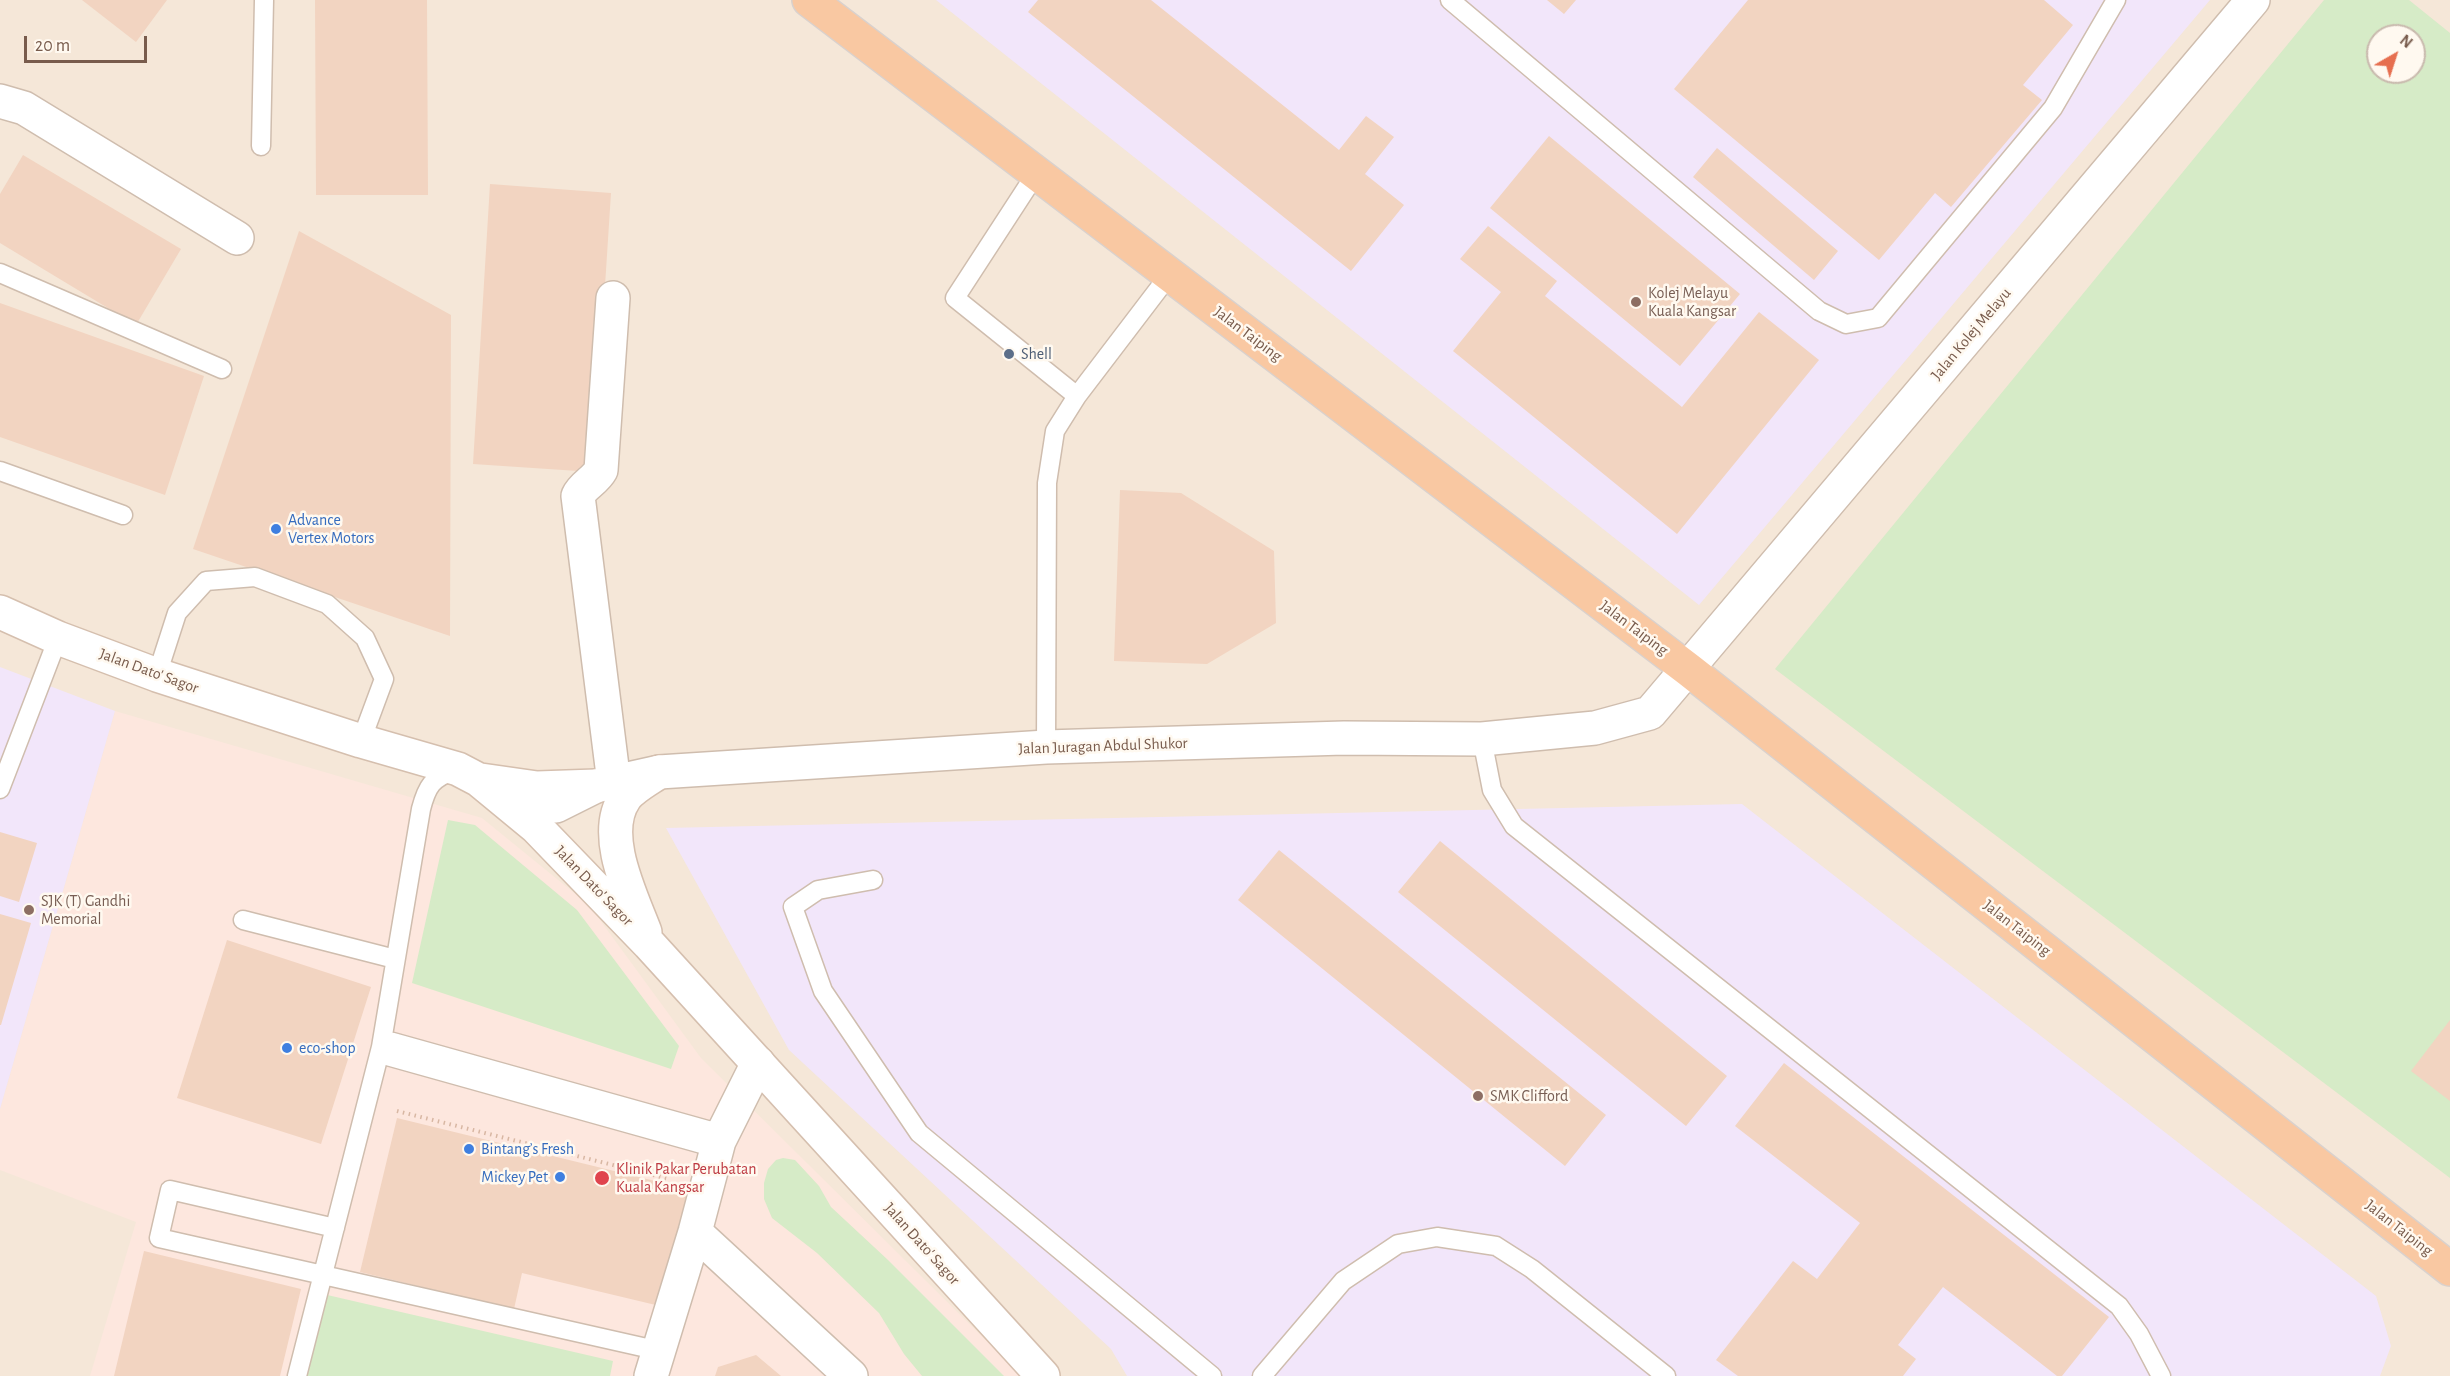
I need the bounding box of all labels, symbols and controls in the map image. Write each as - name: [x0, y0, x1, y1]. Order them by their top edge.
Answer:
- scale bar: [27, 24, 150, 62]
- north arrow: [2366, 24, 2426, 84]
- text: N: [2397, 32, 2415, 51]
- text: 20 m: [35, 37, 70, 55]
- place label: Kolej Melayu Kuala Kangsar: [1648, 283, 1736, 321]
- street label: Jalan Kolej Melayu: [1927, 284, 2015, 384]
- marker: Kolej Melayu Kuala Kangsar: [1629, 295, 1643, 309]
- street label: Jalan Taiping: [1210, 302, 1286, 366]
- place label: Shell: [1021, 344, 1052, 364]
- marker: Shell: [1002, 347, 1016, 361]
- place label: Advance Vertex Motors: [288, 510, 375, 548]
- marker: Advance Vertex Motors: [269, 522, 283, 536]
- street label: Jalan Taiping: [1596, 596, 1672, 660]
- street label: Jalan Dato' Sagor: [97, 644, 201, 698]
- street label: Jalan Juragan Abdul Shukor: [1018, 733, 1188, 759]
- street label: Jalan Dato' Sagor: [551, 842, 637, 930]
- place label: SJK (T) Gandhi Memorial: [41, 891, 130, 929]
- street label: Jalan Taiping: [1979, 896, 2055, 960]
- marker: SJK (T) Gandhi Memorial: [22, 903, 36, 917]
- place label: eco-shop: [299, 1038, 356, 1058]
- marker: eco-shop: [280, 1041, 294, 1055]
- place label: SMK Clifford: [1490, 1086, 1568, 1106]
- marker: SMK Clifford: [1471, 1089, 1485, 1103]
- place label: Bintang’s Fresh: [481, 1139, 574, 1159]
- marker: Bintang’s Fresh: [462, 1142, 476, 1156]
- place label: Klinik Pakar Perubatan Kuala Kangsar: [616, 1159, 757, 1197]
- place label: Mickey Pet: [481, 1167, 548, 1187]
- marker: Klinik Pakar Perubatan Kuala Kangsar: [593, 1169, 611, 1187]
- marker: Mickey Pet: [553, 1170, 567, 1184]
- street label: Jalan Taiping: [2361, 1196, 2437, 1260]
- street label: Jalan Dato' Sagor: [880, 1199, 964, 1289]

